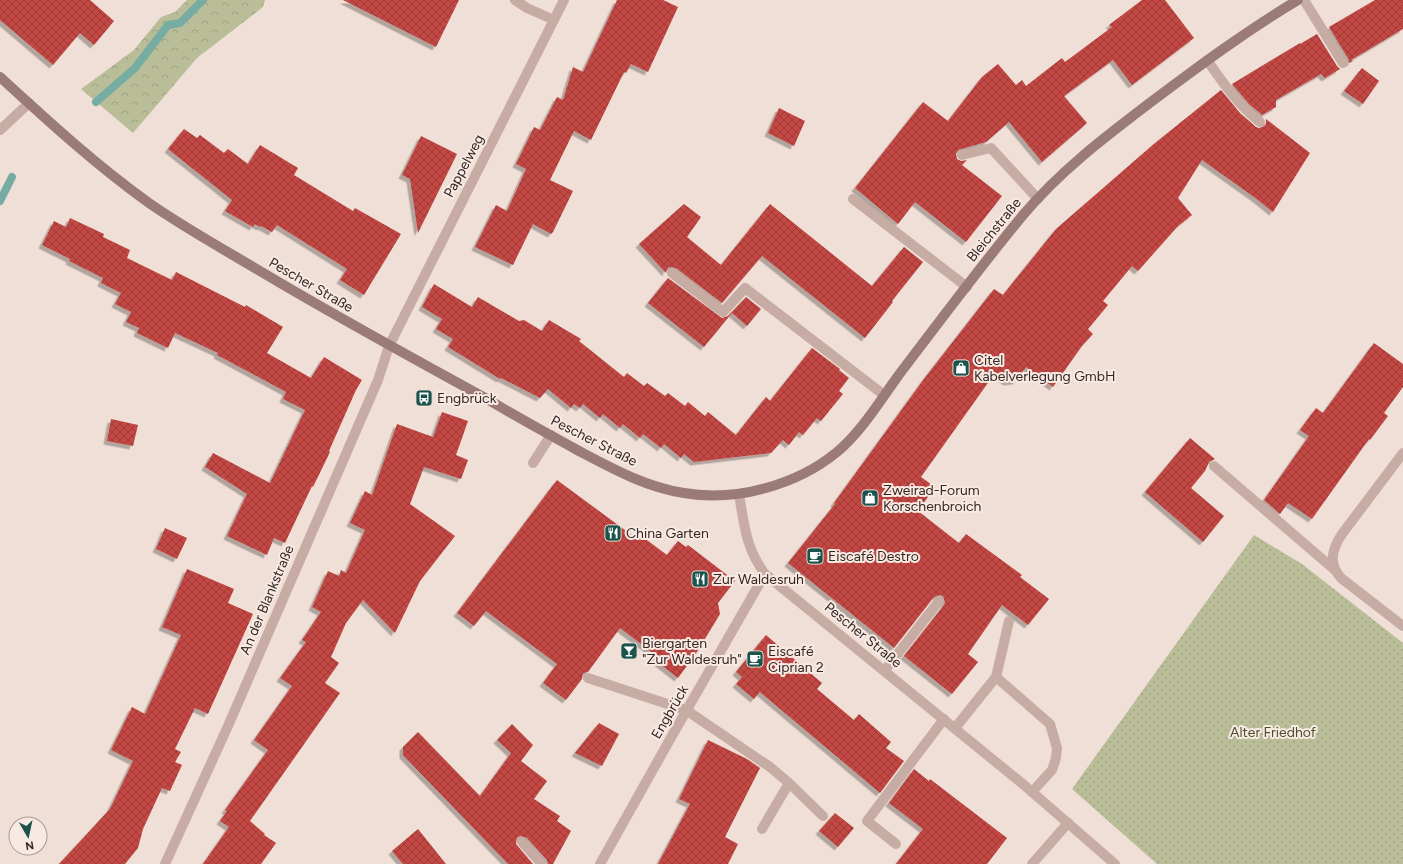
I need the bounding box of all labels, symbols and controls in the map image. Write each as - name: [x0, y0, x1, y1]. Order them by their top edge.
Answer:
- street label: Pappelweg: [440, 132, 488, 200]
- street label: Bleichstraße: [963, 194, 1025, 265]
- street label: Pescher Straße: [266, 254, 357, 316]
- place label: Citel Kabelverlegung GmbH: [974, 352, 1116, 385]
- shop icon: Citel Kabelverlegung GmbH: [951, 358, 971, 378]
- bus stop icon: Engbrück: [414, 388, 434, 408]
- place label: Engbrück: [437, 390, 497, 407]
- street label: Pescher Straße: [548, 412, 640, 470]
- place label: Zweirad-Forum Korschenbroich: [883, 482, 982, 515]
- shop icon: Zweirad-Forum Korschenbroich: [860, 488, 880, 508]
- restaurant icon: China Garten: [603, 523, 623, 543]
- place label: China Garten: [626, 525, 709, 542]
- street label: An der Blankstraße: [236, 542, 298, 657]
- cafe icon: Eiscafé Destro: [805, 546, 825, 566]
- place label: Eiscafé Destro: [828, 548, 919, 565]
- restaurant icon: Zur Waldesruh: [690, 569, 710, 589]
- place label: Zur Waldesruh: [713, 571, 804, 588]
- street label: Pescher Straße: [821, 599, 905, 672]
- place label: Biergarten "Zur Waldesruh": [642, 635, 742, 668]
- bar icon: Biergarten "Zur Waldesruh": [619, 641, 639, 661]
- place label: Eiscafé Ciprian 2: [768, 643, 824, 676]
- cafe icon: Eiscafé Ciprian 2: [745, 649, 765, 669]
- street label: Engbrück: [648, 682, 692, 742]
- park label: Alter Friedhof: [1230, 724, 1317, 741]
- north arrow: [8, 816, 48, 856]
- text: N: [24, 838, 35, 852]

